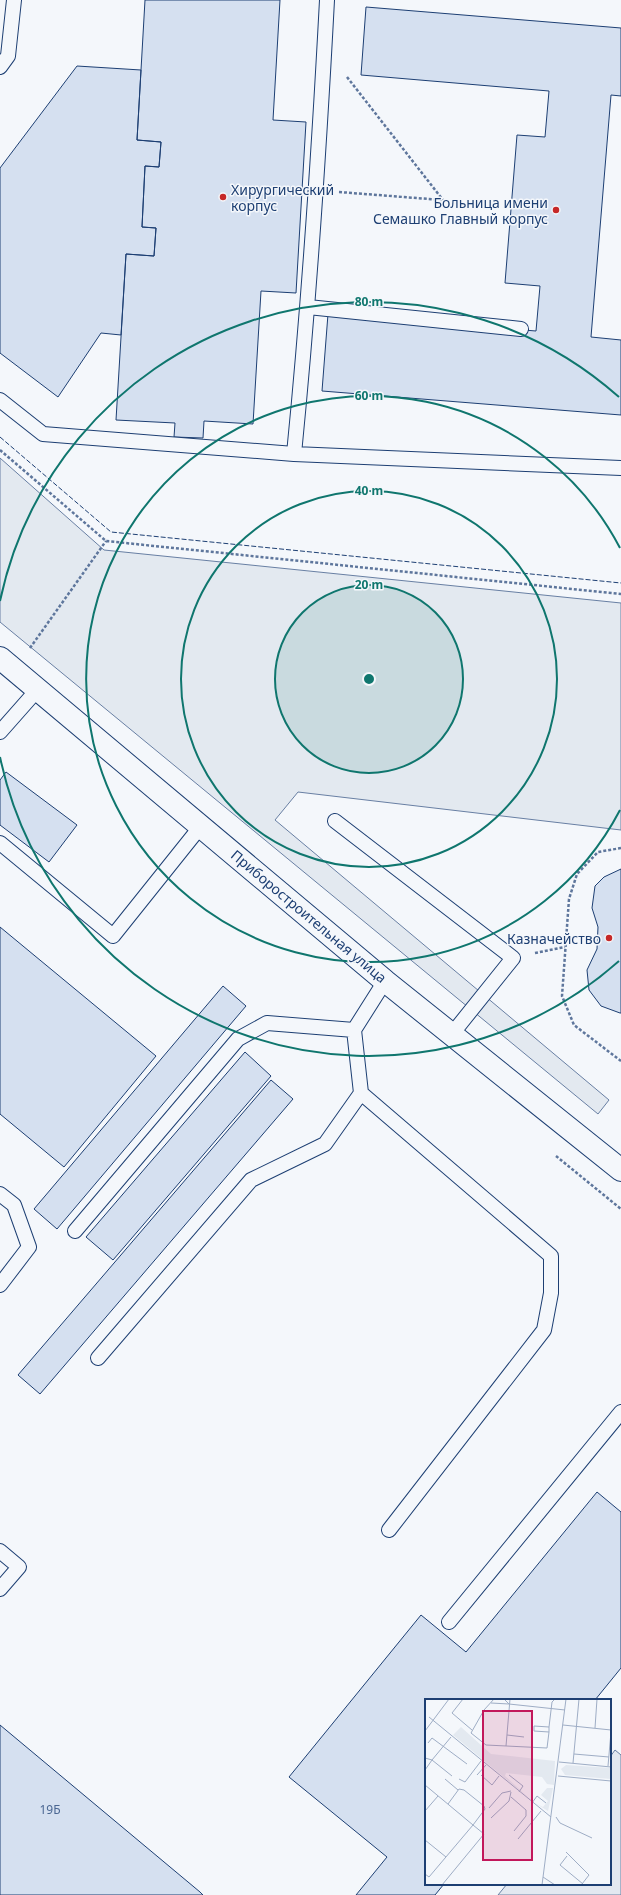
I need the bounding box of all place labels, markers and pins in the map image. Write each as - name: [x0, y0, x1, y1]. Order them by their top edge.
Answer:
- place label: Хирургический корпус: [231, 180, 334, 215]
- marker: Хирургический корпус: [218, 192, 228, 202]
- place label: Больница имени Семашко Главный корпус: [373, 193, 548, 228]
- marker: Больница имени Семашко Главный корпус: [551, 205, 561, 215]
- centre of rings: [362, 672, 376, 686]
- place label: Казначейство: [507, 929, 601, 948]
- marker: Казначейство: [604, 933, 614, 943]

